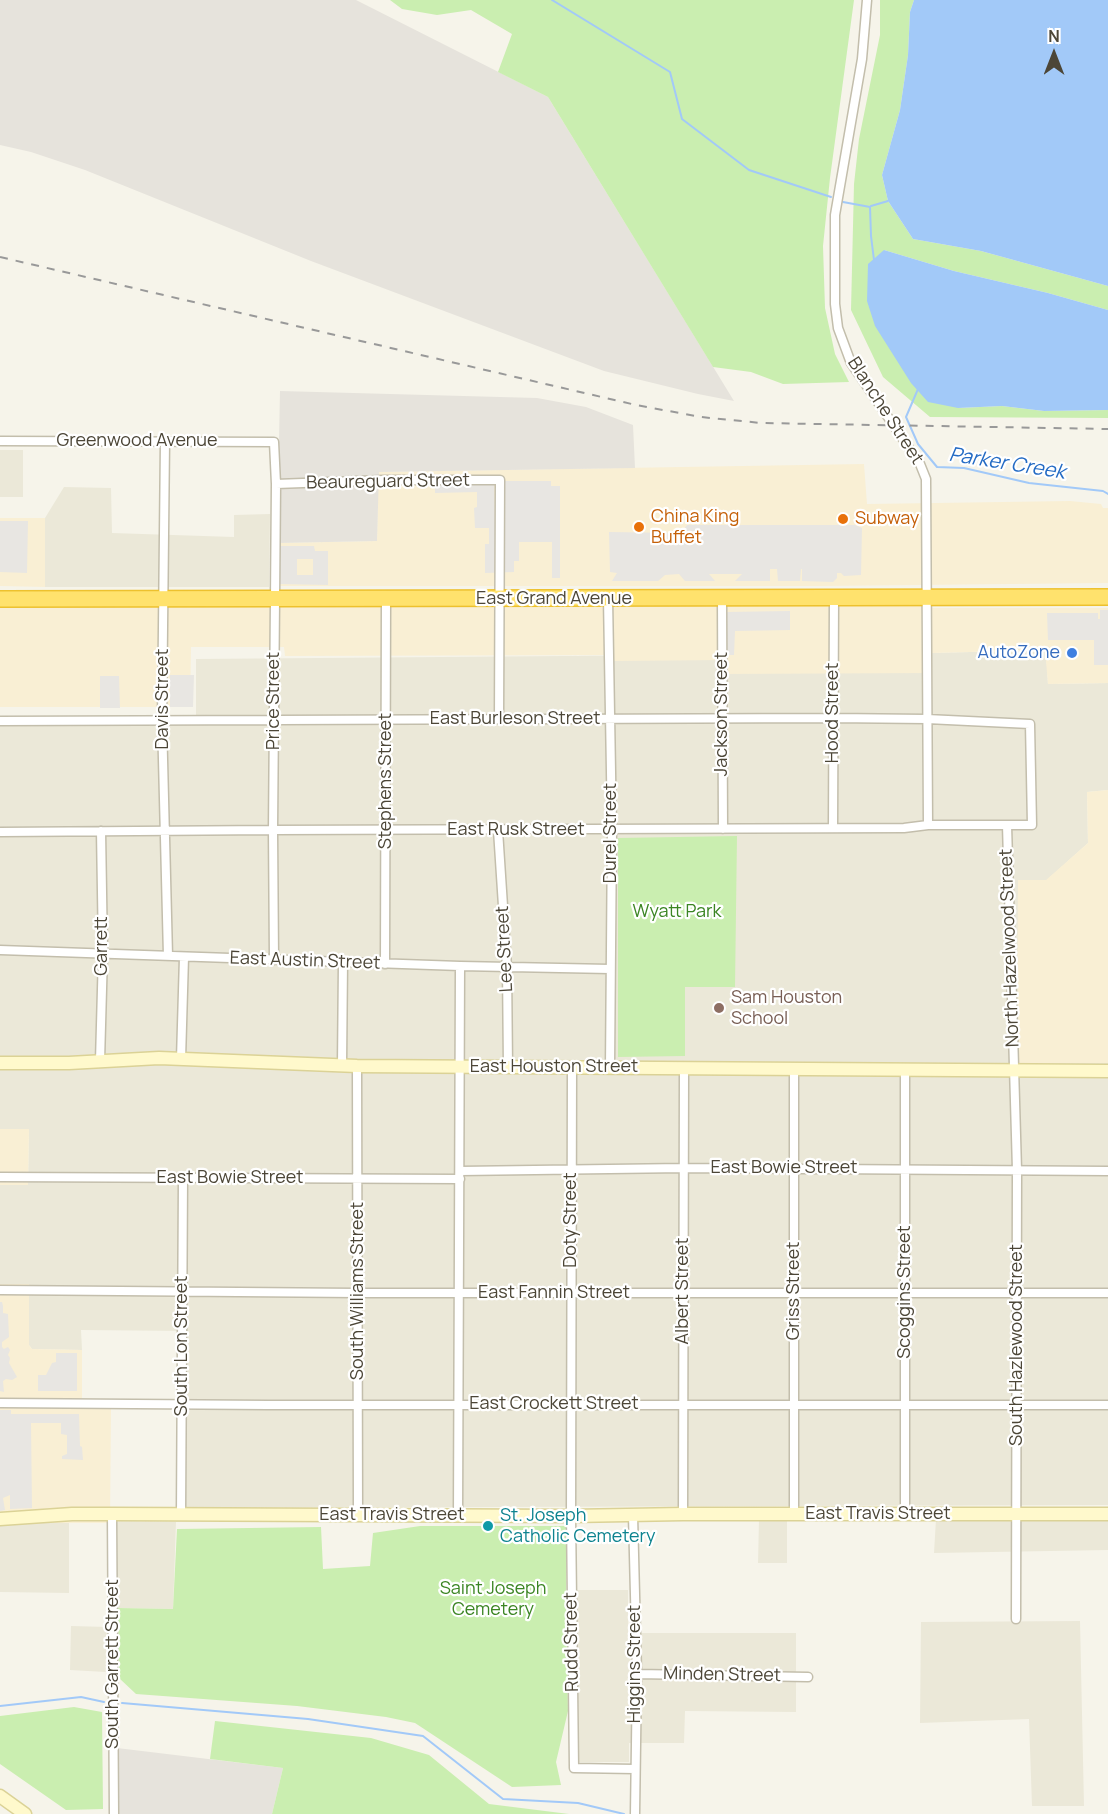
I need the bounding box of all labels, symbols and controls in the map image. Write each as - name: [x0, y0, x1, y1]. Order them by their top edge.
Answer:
- north arrow: [1024, 24, 1084, 84]
- text: N: [1048, 25, 1060, 47]
- street label: Blanche Street: [842, 353, 928, 469]
- street label: Greenwood Avenue: [56, 430, 218, 452]
- water label: Parker Creek: [947, 443, 1067, 485]
- street label: Beaureguard Street: [306, 470, 470, 494]
- place label: China King Buffet: [651, 506, 739, 548]
- place label: Subway: [855, 508, 919, 530]
- marker: Subway: [836, 512, 850, 526]
- marker: China King Buffet: [632, 520, 646, 534]
- street label: East Grand Avenue: [476, 588, 632, 610]
- place label: AutoZone: [978, 642, 1060, 664]
- marker: AutoZone: [1065, 646, 1079, 660]
- street label: Davis Street: [152, 649, 174, 749]
- street label: Price Street: [263, 652, 285, 750]
- street label: Jackson Street: [711, 652, 733, 776]
- street label: Hood Street: [822, 663, 844, 763]
- street label: East Burleson Street: [430, 708, 600, 730]
- street label: Stephens Street: [375, 713, 397, 849]
- street label: Durel Street: [600, 783, 622, 883]
- street label: East Rusk Street: [447, 819, 585, 841]
- street label: North Hazelwood Street: [996, 848, 1024, 1048]
- park label: Wyatt Park: [633, 901, 721, 923]
- street label: Lee Street: [492, 905, 518, 993]
- street label: Garrett: [91, 916, 113, 976]
- street label: East Austin Street: [229, 948, 381, 974]
- place label: Sam Houston School: [731, 987, 842, 1030]
- marker: Sam Houston School: [712, 1001, 726, 1015]
- street label: East Houston Street: [470, 1056, 638, 1078]
- street label: East Bowie Street: [711, 1157, 857, 1179]
- street label: East Bowie Street: [157, 1167, 303, 1189]
- street label: Doty Street: [560, 1172, 582, 1268]
- street label: South Williams Street: [347, 1202, 369, 1380]
- street label: Scoggins Street: [894, 1225, 916, 1359]
- street label: Albert Street: [672, 1238, 694, 1344]
- street label: Griss Street: [783, 1242, 805, 1340]
- street label: South Hazlewood Street: [1006, 1244, 1028, 1446]
- street label: South Lon Street: [171, 1276, 193, 1416]
- street label: East Fannin Street: [478, 1282, 630, 1304]
- street label: East Crockett Street: [469, 1393, 639, 1415]
- street label: East Travis Street: [805, 1503, 951, 1525]
- street label: East Travis Street: [319, 1504, 465, 1526]
- place label: St. Joseph Catholic Cemetery: [500, 1505, 655, 1547]
- marker: St. Joseph Catholic Cemetery: [481, 1519, 495, 1533]
- park label: Saint Joseph Cemetery: [440, 1578, 546, 1620]
- street label: South Garrett Street: [102, 1579, 124, 1749]
- street label: Rudd Street: [560, 1592, 584, 1692]
- street label: Higgins Street: [624, 1605, 646, 1723]
- street label: Minden Street: [663, 1663, 781, 1687]

